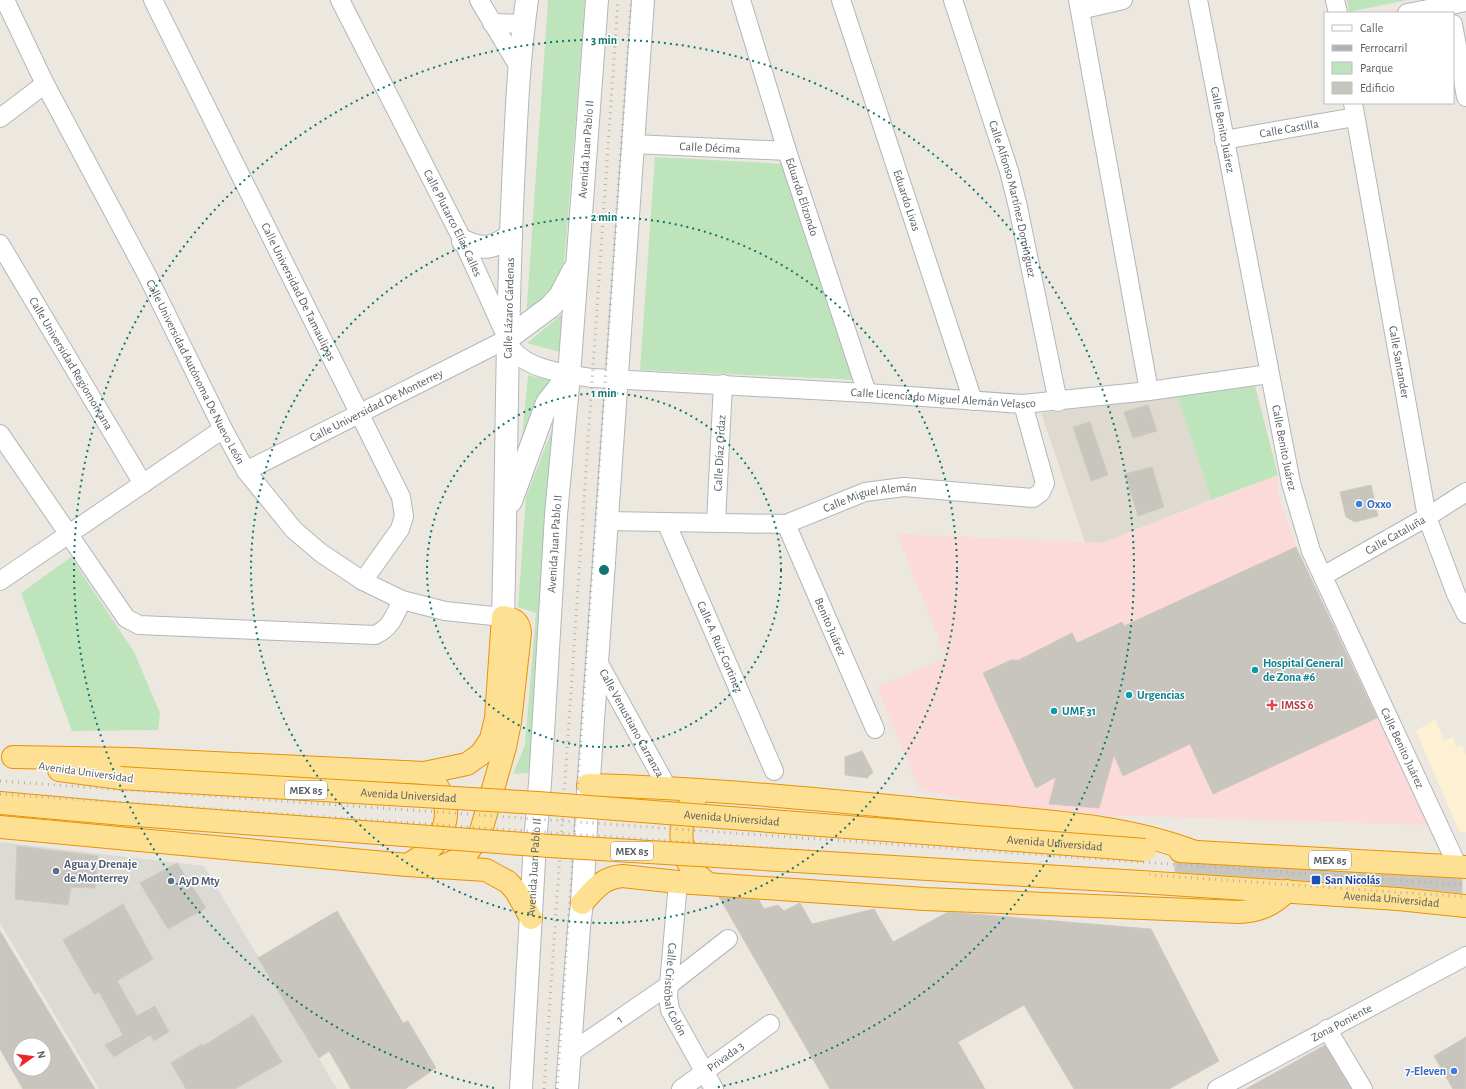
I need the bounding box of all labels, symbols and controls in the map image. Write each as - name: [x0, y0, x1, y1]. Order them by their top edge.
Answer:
- legend: [1324, 12, 1454, 104]
- text: Calle: [1360, 22, 1383, 34]
- text: 3 min: [591, 34, 617, 46]
- text: Ferrocarril: [1360, 42, 1407, 54]
- text: Parque: [1360, 62, 1393, 74]
- text: Edificio: [1360, 82, 1395, 94]
- street label: Calle Benito Juárez: [1209, 86, 1237, 174]
- street label: Avenida Juan Pablo II: [576, 100, 595, 199]
- street label: Calle Castilla: [1259, 117, 1320, 140]
- street label: Calle Alfonso Martínez Domínguez: [987, 119, 1038, 279]
- street label: Calle Décima: [679, 140, 741, 155]
- street label: Eduardo Elizondo: [784, 156, 821, 238]
- street label: Calle Plutarco Elías Calles: [422, 168, 484, 278]
- street label: Eduardo Livas: [891, 168, 923, 233]
- text: 2 min: [591, 211, 617, 223]
- street label: Calle Universidad De Tamaulipas: [259, 221, 338, 363]
- street label: Calle Lázaro Cárdenas: [502, 257, 516, 359]
- street label: Calle Universidad Autónoma De Nuevo León: [144, 278, 247, 466]
- street label: Calle Universidad Regiomontana: [27, 295, 115, 432]
- street label: Calle Santander: [1387, 325, 1412, 399]
- street label: Calle Universidad De Monterrey: [308, 366, 445, 444]
- street label: Calle Licenciado Miguel Alemán Velasco: [850, 386, 1036, 410]
- text: 1 min: [591, 387, 617, 399]
- street label: Calle Benito Juárez: [1270, 404, 1299, 492]
- street label: Calle Díaz Ordaz: [712, 414, 727, 492]
- street label: Calle Miguel Alemán: [821, 481, 917, 514]
- street label: Avenida Juan Pablo II: [545, 494, 564, 593]
- place label: Oxxo: [1367, 498, 1392, 510]
- marker: Oxxo: [1354, 499, 1364, 509]
- street label: Calle Cataluña: [1363, 513, 1428, 557]
- centre of rings: [597, 563, 611, 577]
- street label: Benito Juárez: [813, 596, 848, 658]
- street label: Calle A. Ruíz Cortinez: [695, 599, 745, 694]
- place label: Hospital General de Zona #6: [1263, 657, 1343, 683]
- marker: Hospital General de Zona #6: [1250, 665, 1260, 675]
- street label: Calle Venustiano Carranza: [597, 667, 667, 780]
- place label: Urgencias: [1137, 689, 1185, 701]
- marker: Urgencias: [1124, 690, 1134, 700]
- marker: IMSS 6: [1266, 699, 1278, 711]
- place label: IMSS 6: [1281, 699, 1314, 711]
- place label: UMF 31: [1062, 705, 1096, 717]
- marker: UMF 31: [1049, 706, 1059, 716]
- street label: Calle Benito Juárez: [1379, 706, 1427, 790]
- street label: Avenida Universidad: [38, 759, 134, 785]
- road number: MEX 85: [285, 781, 327, 799]
- street label: Avenida Universidad: [360, 786, 457, 804]
- street label: Avenida Universidad: [683, 808, 780, 828]
- street label: Avenida Juan Pablo II: [525, 818, 543, 917]
- street label: Avenida Universidad: [1006, 833, 1103, 853]
- road number: MEX 85: [611, 842, 653, 860]
- road number: MEX 85: [1309, 851, 1351, 869]
- place label: Agua y Drenaje de Monterrey: [64, 858, 137, 885]
- marker: Agua y Drenaje de Monterrey: [51, 866, 61, 876]
- marker: San Nicolás: [1310, 874, 1322, 886]
- place label: San Nicolás: [1325, 874, 1381, 886]
- place label: AyD Mty: [179, 875, 220, 888]
- marker: AyD Mty: [166, 876, 176, 886]
- street label: Avenida Universidad: [1343, 889, 1440, 909]
- street label: Calle Cristóbal Colón: [662, 942, 689, 1038]
- street label: Zona Poniente: [1309, 1001, 1374, 1044]
- street label: 1: [614, 1013, 625, 1025]
- north arrow: [12, 1037, 52, 1077]
- street label: Privada 3: [705, 1039, 746, 1074]
- text: N: [35, 1050, 47, 1060]
- place label: 7-Eleven: [1405, 1065, 1446, 1077]
- marker: 7-Eleven: [1449, 1066, 1459, 1076]

